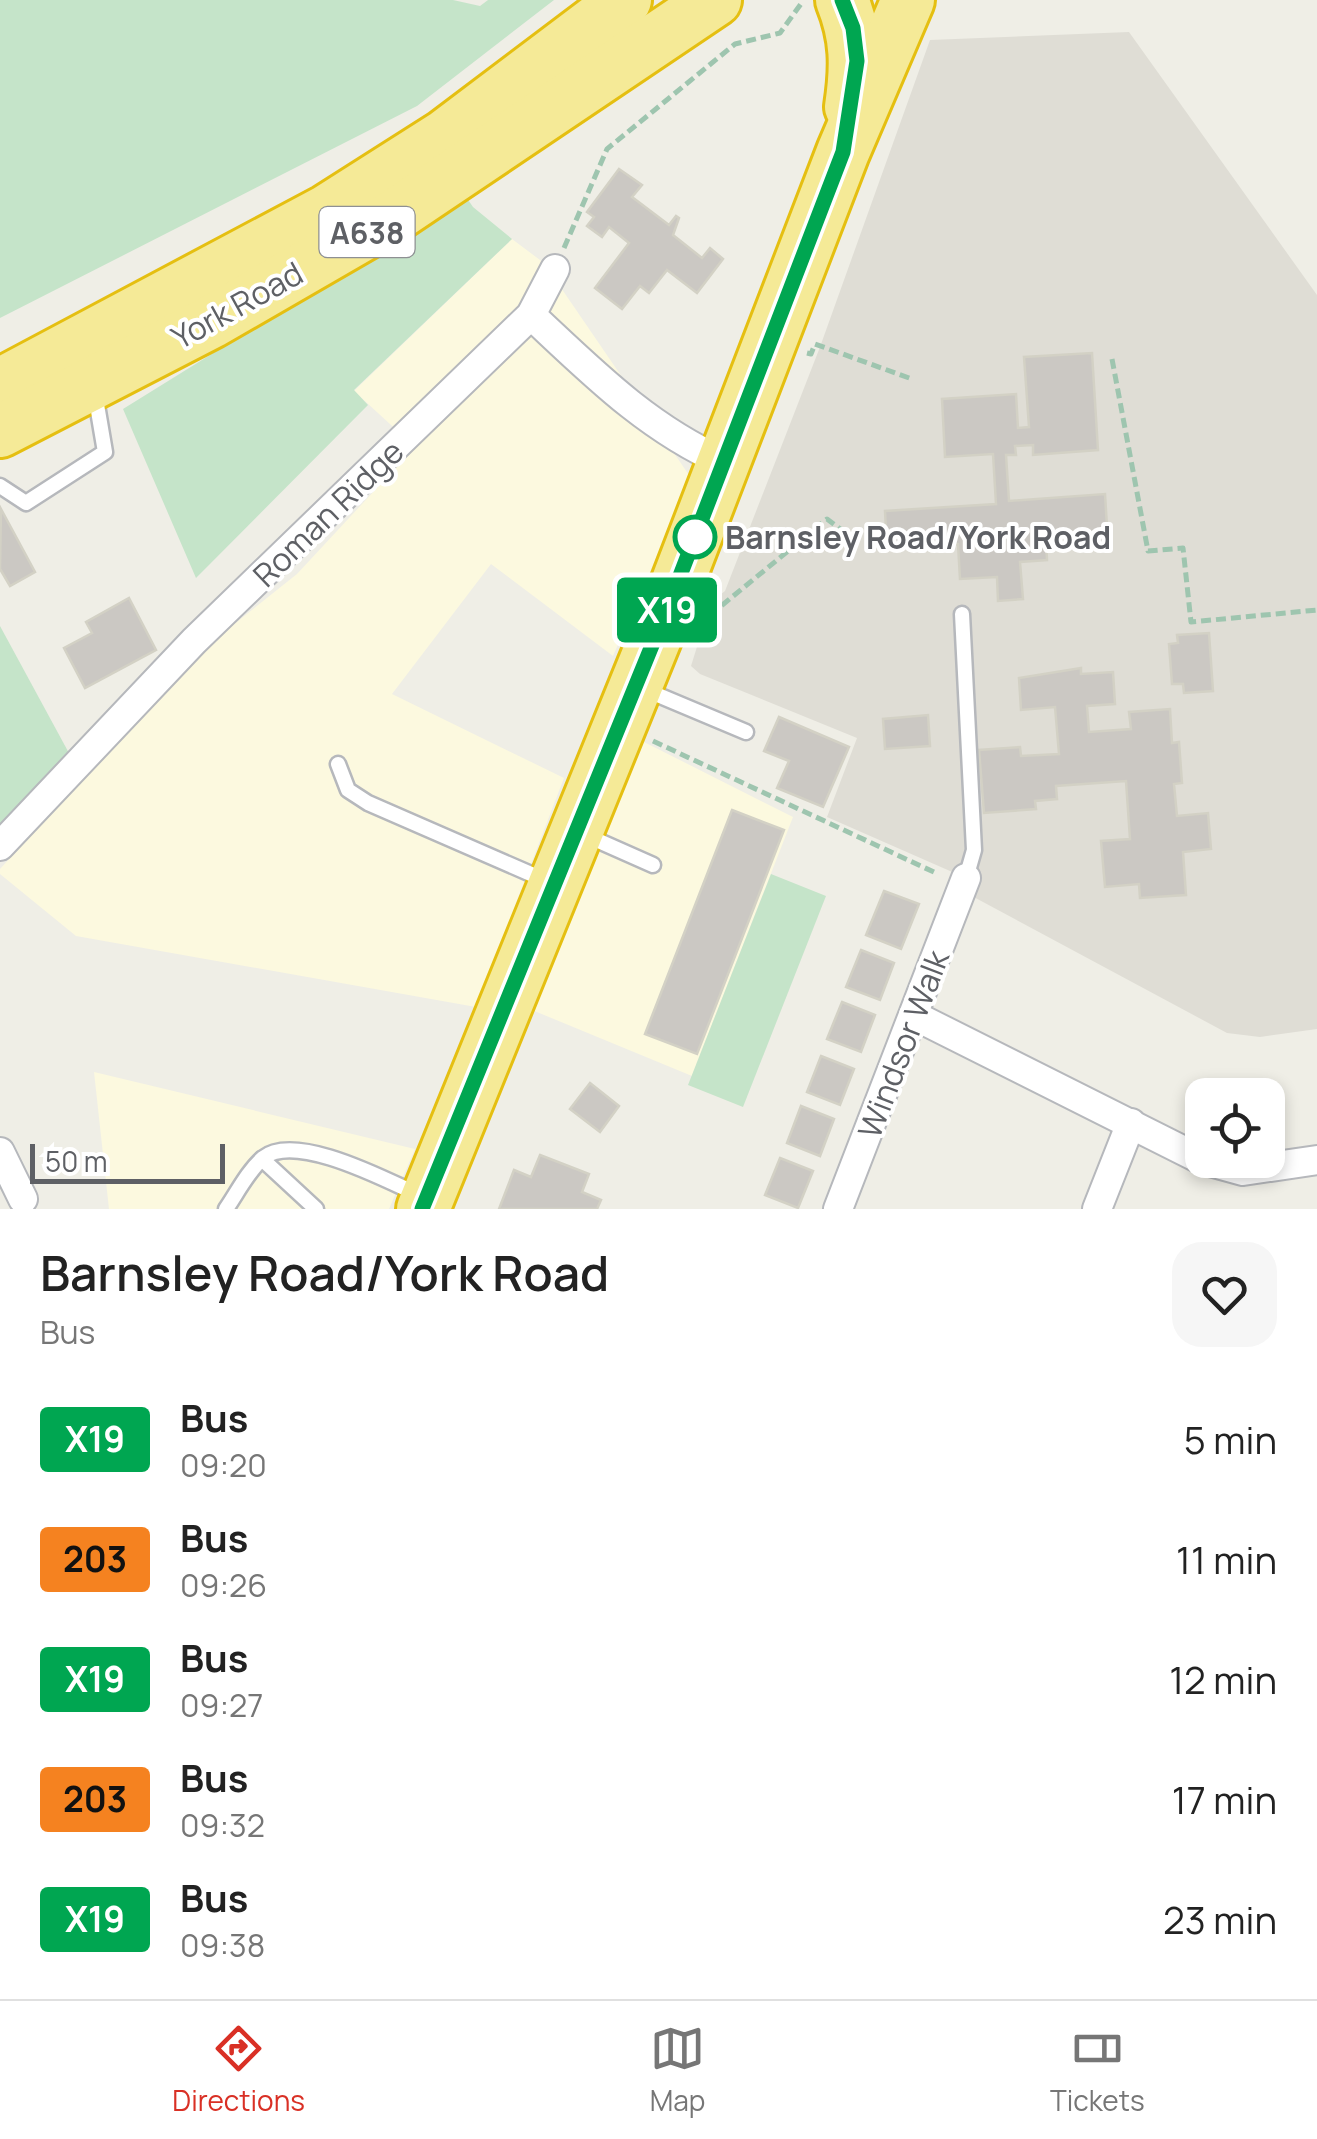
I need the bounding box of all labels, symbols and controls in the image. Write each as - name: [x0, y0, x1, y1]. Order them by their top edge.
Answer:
- road number: A638: [320, 207, 414, 257]
- street label: York Road: [163, 251, 311, 359]
- street label: Roman Ridge: [243, 430, 413, 596]
- place label: Barnsley Road/York Road: [725, 515, 1111, 559]
- marker: Barnsley Road/York Road: [674, 516, 716, 558]
- line badge: X19: [610, 578, 724, 642]
- text: X19: [637, 586, 697, 634]
- street label: Windsor Walk: [847, 943, 959, 1144]
- map controls: [1185, 1078, 1285, 1178]
- button: locate: [1185, 1078, 1285, 1178]
- scale bar: [30, 1139, 225, 1184]
- text: 50 m: [45, 1142, 108, 1180]
- text: Barnsley Road/York Road: [40, 1240, 609, 1305]
- button: heart: [1172, 1242, 1277, 1347]
- text: Bus: [40, 1310, 95, 1354]
- text: Bus: [180, 1391, 248, 1443]
- text: 5 min: [1184, 1413, 1277, 1465]
- text: X19: [65, 1415, 125, 1463]
- text: 09:20: [180, 1443, 267, 1487]
- text: Bus: [180, 1511, 248, 1563]
- text: 11 min: [1176, 1533, 1277, 1585]
- text: 203: [63, 1535, 127, 1583]
- text: 09:26: [180, 1563, 267, 1607]
- text: Bus: [180, 1631, 248, 1683]
- text: 12 min: [1169, 1653, 1277, 1705]
- text: X19: [65, 1655, 125, 1703]
- text: 09:27: [180, 1683, 263, 1727]
- text: Bus: [180, 1751, 248, 1803]
- text: 17 min: [1172, 1773, 1277, 1825]
- text: 203: [63, 1775, 127, 1823]
- text: 09:32: [180, 1803, 265, 1847]
- text: Bus: [180, 1871, 248, 1923]
- text: 23 min: [1163, 1893, 1277, 1945]
- text: X19: [65, 1895, 125, 1943]
- text: 09:38: [180, 1923, 265, 1967]
- tab: Directions: [172, 2021, 305, 2119]
- tab: Map: [650, 2021, 705, 2119]
- tab: Tickets: [1050, 2021, 1145, 2119]

